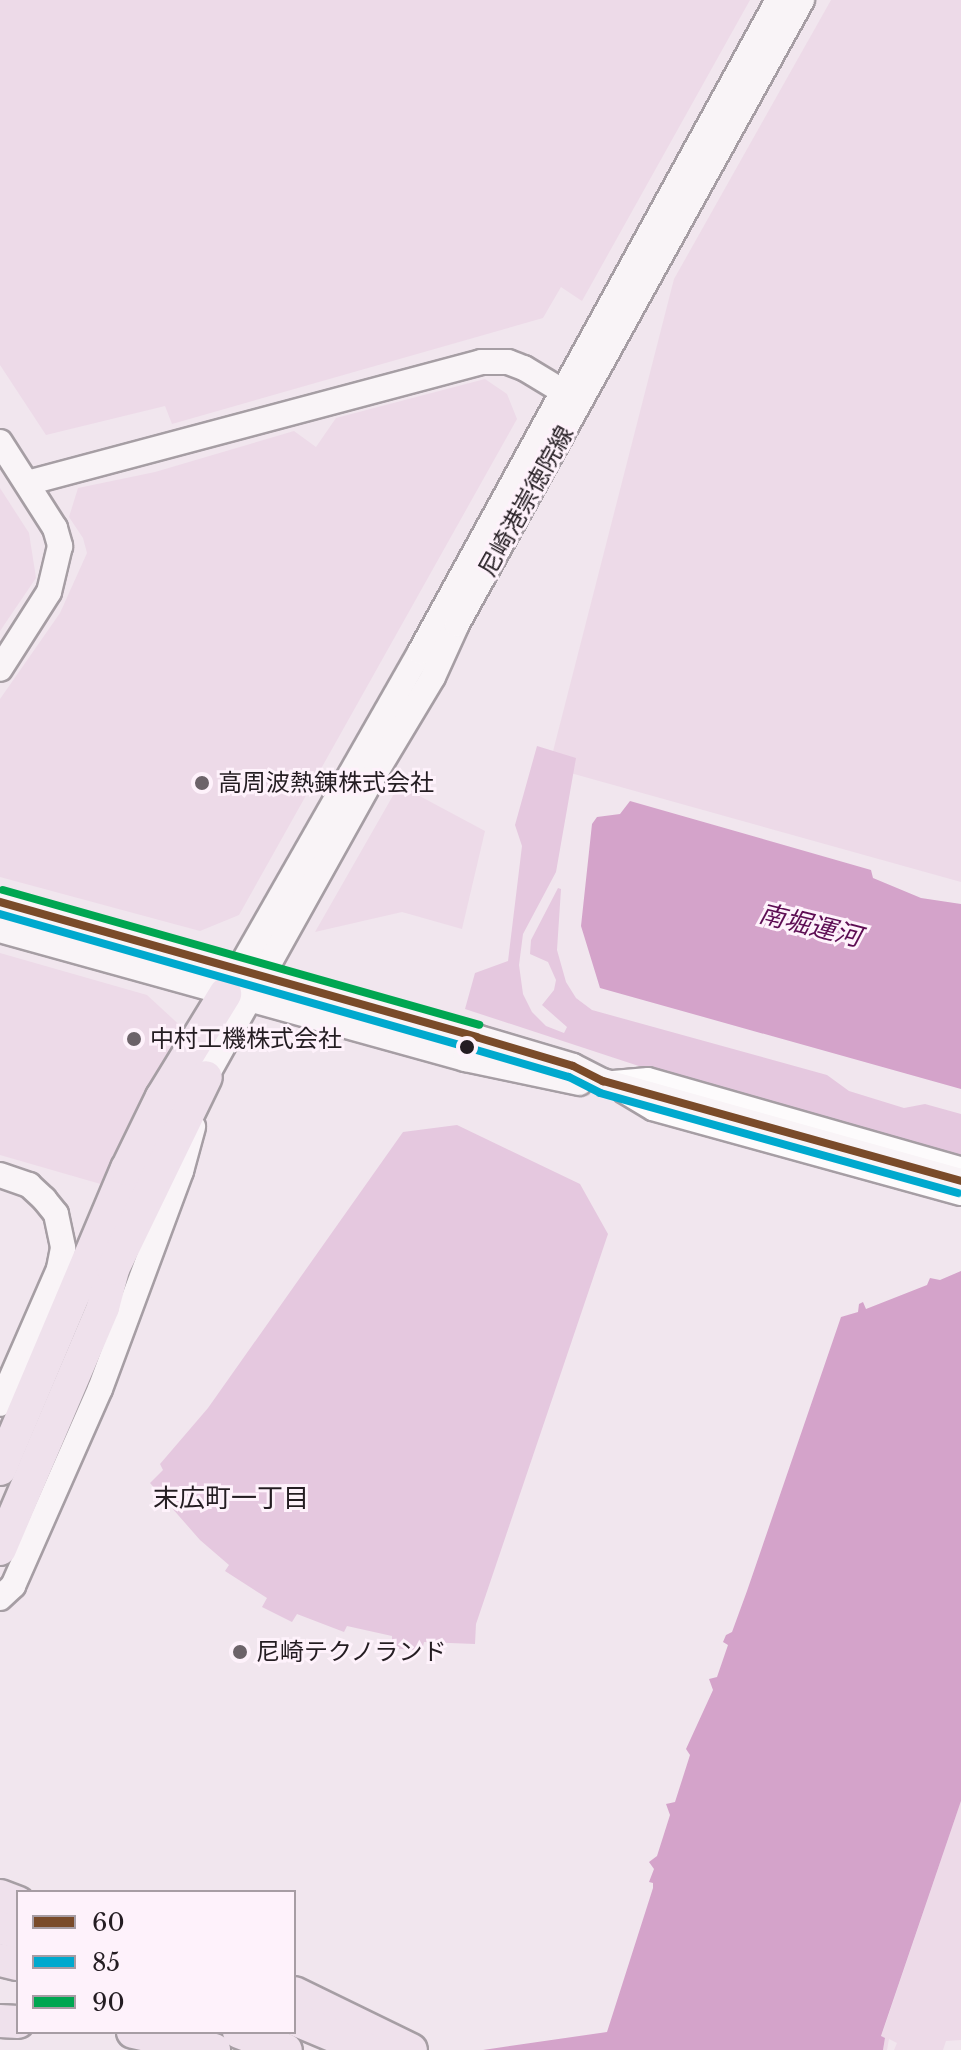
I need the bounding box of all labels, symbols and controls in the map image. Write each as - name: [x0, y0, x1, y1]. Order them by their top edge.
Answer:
- street label: 尼崎港崇徳院線: [473, 421, 579, 581]
- place label: 高周波熱錬株式会社: [218, 769, 434, 797]
- marker: 高周波熱錬株式会社: [193, 774, 211, 792]
- water label: 南堀運河: [756, 898, 864, 954]
- place label: 中村工機株式会社: [150, 1025, 342, 1053]
- marker: 中村工機株式会社: [125, 1030, 143, 1048]
- unlabelled marker: [459, 1039, 475, 1055]
- district label: 末広町一丁目: [153, 1483, 309, 1515]
- place label: 尼崎テクノランド: [256, 1638, 448, 1666]
- marker: 尼崎テクノランド: [231, 1643, 249, 1661]
- legend: [16, 1890, 296, 2034]
- text: 60: [92, 1908, 125, 1937]
- text: 85: [92, 1948, 120, 1977]
- text: 90: [92, 1988, 125, 2017]

